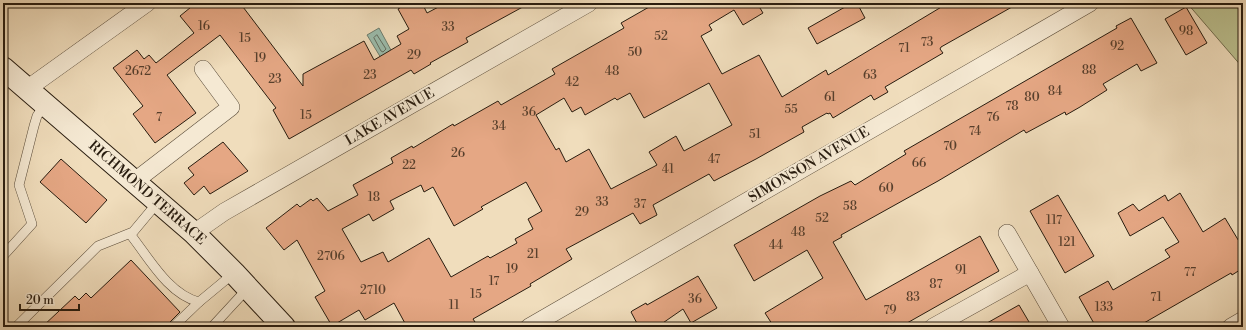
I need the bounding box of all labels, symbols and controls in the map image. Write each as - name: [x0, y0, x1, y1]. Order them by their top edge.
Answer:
- house number: 16: [198, 19, 210, 34]
- house number: 33: [441, 20, 455, 35]
- house number: 98: [1179, 24, 1193, 39]
- house number: 52: [654, 29, 668, 44]
- house number: 15: [239, 31, 251, 46]
- house number: 73: [921, 35, 934, 50]
- house number: 92: [1110, 39, 1124, 54]
- house number: 71: [898, 41, 911, 56]
- house number: 50: [628, 45, 642, 60]
- house number: 29: [407, 48, 421, 63]
- house number: 19: [254, 51, 266, 66]
- house number: 88: [1082, 63, 1096, 78]
- house number: 2672: [125, 64, 151, 79]
- house number: 48: [605, 64, 619, 79]
- house number: 23: [363, 68, 377, 83]
- house number: 63: [863, 68, 877, 83]
- house number: 23: [268, 72, 282, 87]
- house number: 42: [565, 75, 579, 90]
- street label: LAKE AVENUE: [342, 84, 438, 150]
- house number: 84: [1048, 84, 1062, 99]
- house number: 61: [824, 90, 837, 105]
- house number: 80: [1024, 90, 1040, 105]
- house number: 78: [1005, 99, 1019, 114]
- house number: 55: [784, 102, 798, 117]
- house number: 36: [522, 105, 536, 120]
- house number: 15: [300, 108, 312, 123]
- house number: 7: [156, 110, 162, 125]
- house number: 76: [987, 110, 999, 125]
- house number: 34: [492, 119, 506, 134]
- street label: SIMONSON AVENUE: [745, 123, 873, 207]
- house number: 74: [969, 124, 981, 139]
- house number: 51: [749, 127, 762, 142]
- street label: RICHMOND TERRACE: [84, 137, 210, 249]
- house number: 70: [943, 139, 957, 154]
- house number: 26: [451, 146, 465, 161]
- house number: 47: [708, 152, 720, 167]
- house number: 66: [912, 156, 926, 171]
- house number: 22: [402, 158, 416, 173]
- house number: 41: [662, 162, 675, 177]
- house number: 60: [878, 181, 894, 196]
- house number: 18: [368, 190, 380, 205]
- house number: 33: [595, 195, 609, 210]
- house number: 37: [634, 197, 646, 212]
- house number: 58: [843, 199, 857, 214]
- house number: 29: [575, 205, 589, 220]
- house number: 52: [815, 211, 829, 226]
- house number: 117: [1046, 213, 1062, 228]
- house number: 48: [791, 225, 805, 240]
- house number: 121: [1058, 235, 1077, 250]
- house number: 44: [769, 238, 783, 253]
- house number: 21: [527, 247, 540, 262]
- house number: 2706: [317, 249, 345, 264]
- house number: 19: [506, 262, 518, 277]
- house number: 91: [955, 263, 968, 278]
- house number: 77: [1184, 265, 1196, 280]
- house number: 17: [489, 274, 499, 289]
- house number: 87: [929, 277, 943, 292]
- house number: 2710: [360, 283, 386, 298]
- scale bar: [20, 286, 79, 312]
- house number: 15: [470, 287, 482, 302]
- house number: 83: [906, 290, 920, 305]
- house number: 71: [1150, 290, 1163, 305]
- house number: 36: [688, 292, 702, 307]
- text: 20 m: [26, 293, 54, 308]
- house number: 11: [449, 298, 460, 313]
- house number: 133: [1095, 300, 1114, 315]
- house number: 79: [883, 303, 897, 318]

